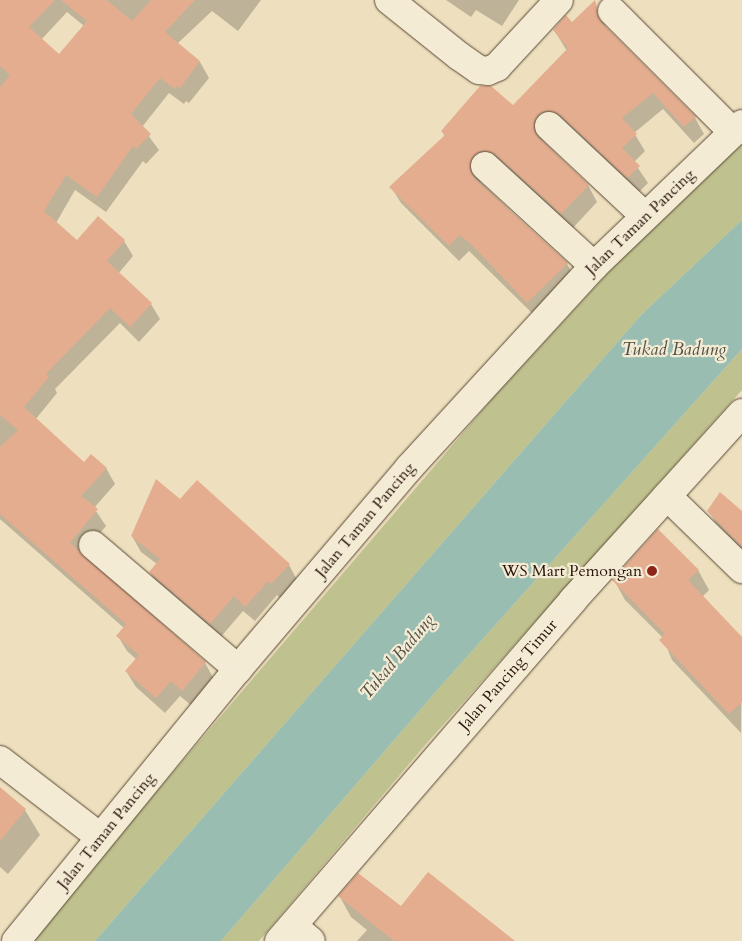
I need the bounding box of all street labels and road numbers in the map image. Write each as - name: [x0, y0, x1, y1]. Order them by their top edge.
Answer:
- street label: Jalan Taman Pancing: [581, 165, 699, 279]
- street label: Jalan Taman Pancing: [311, 458, 419, 582]
- street label: Jalan Pancing Timur: [455, 616, 561, 734]
- street label: Jalan Taman Pancing: [53, 769, 159, 893]

